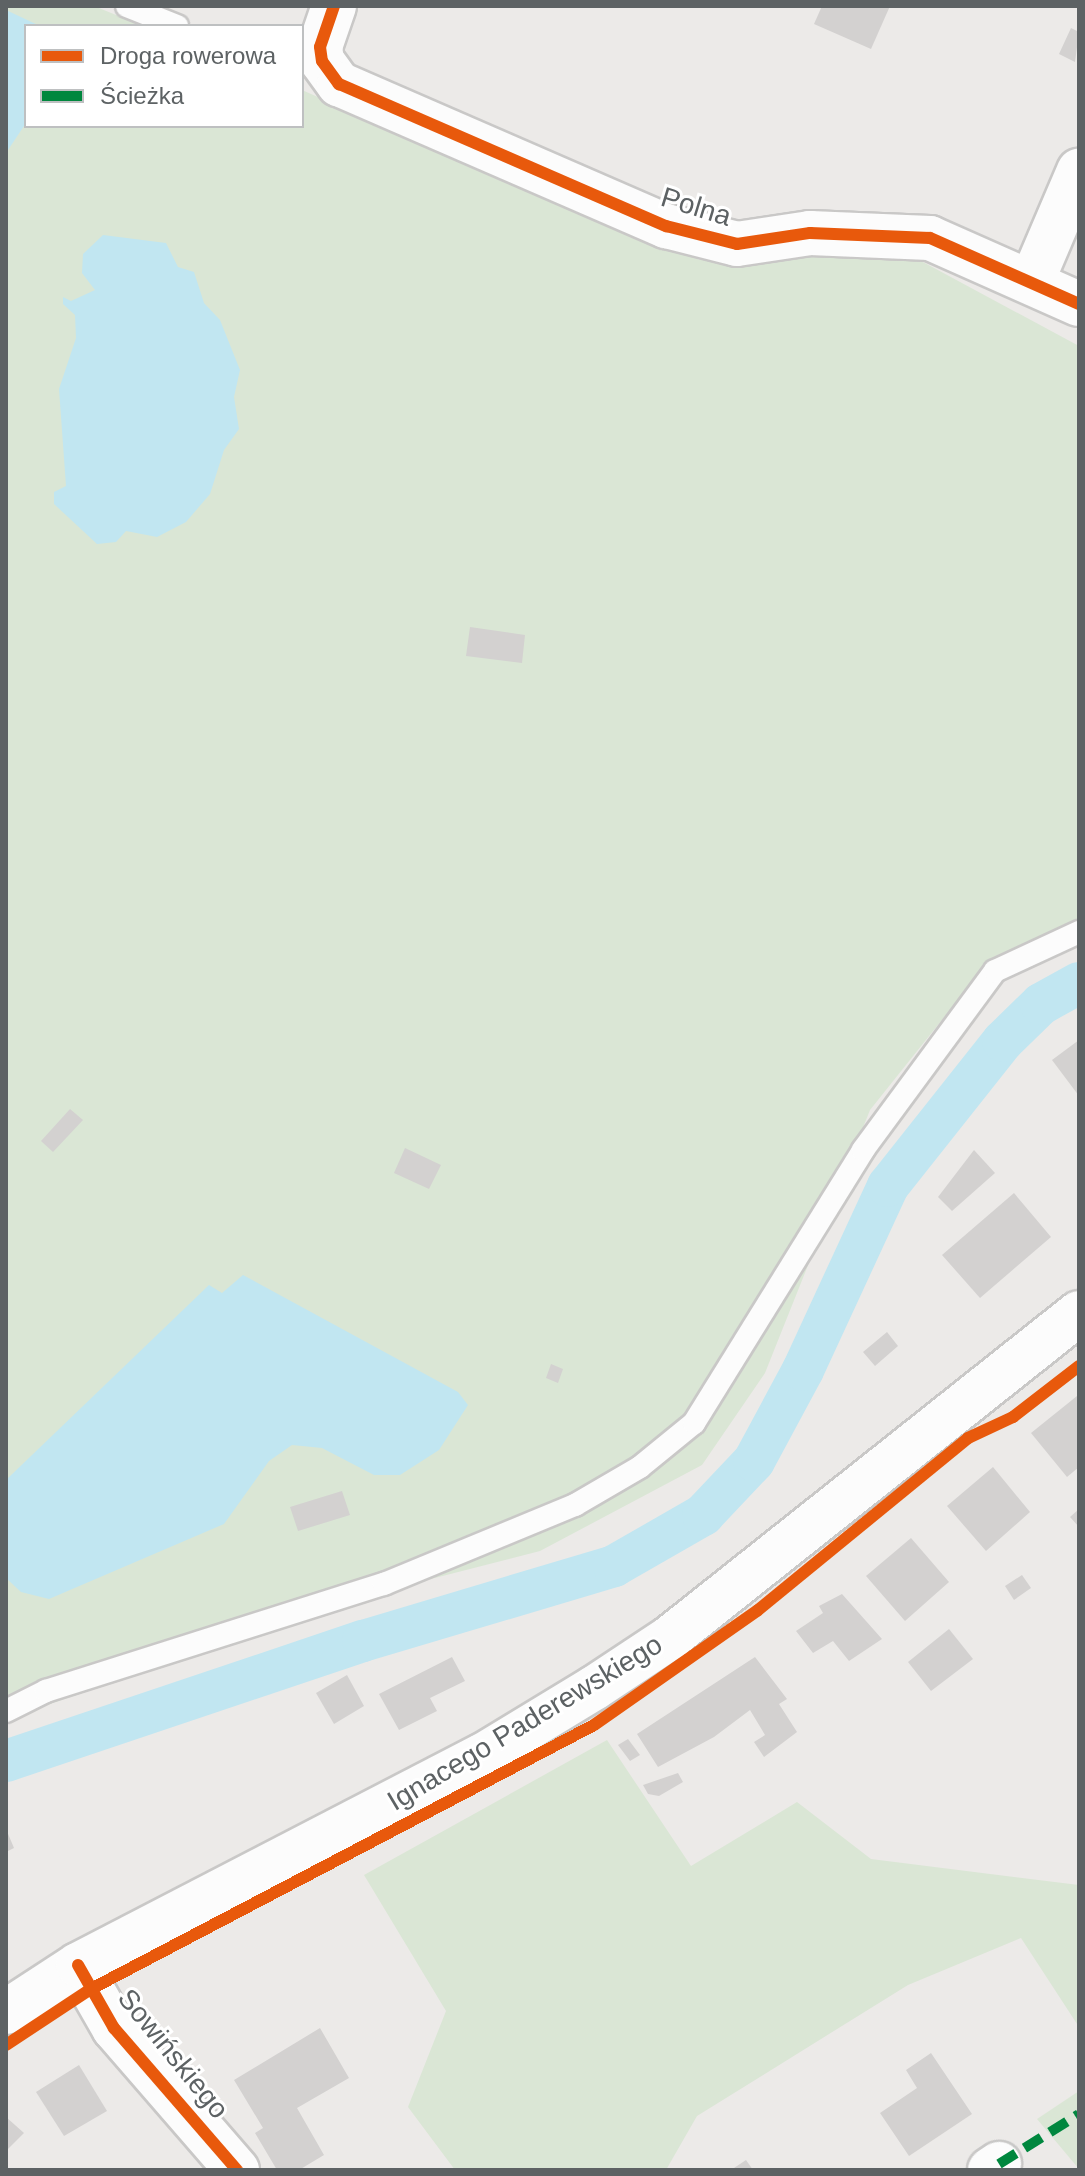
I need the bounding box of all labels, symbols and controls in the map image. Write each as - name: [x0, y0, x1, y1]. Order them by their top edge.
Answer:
- legend: [24, 24, 304, 128]
- text: Droga rowerowa: [100, 42, 276, 69]
- text: Ścieżka: [100, 82, 184, 109]
- street label: Polna: [657, 180, 735, 234]
- street label: Ignacego Paderewskiego: [382, 1628, 668, 1818]
- street label: Sowińskiego: [110, 1982, 236, 2126]

